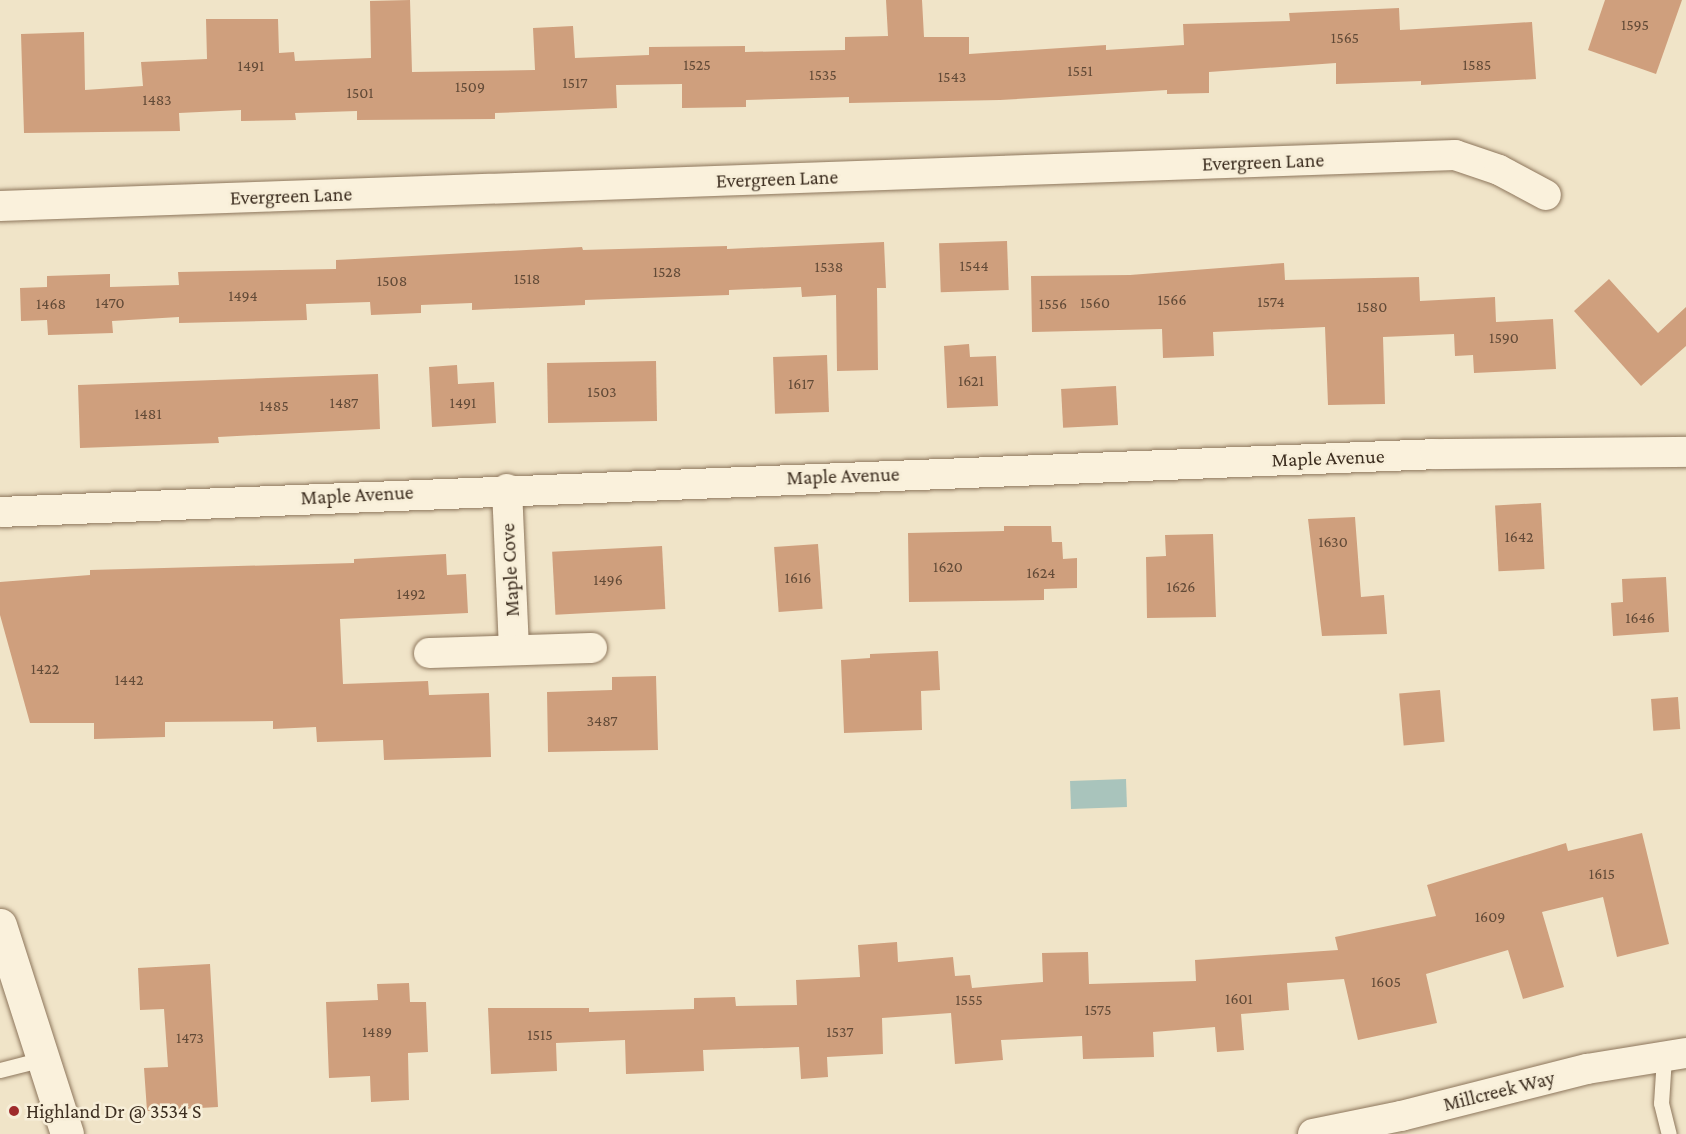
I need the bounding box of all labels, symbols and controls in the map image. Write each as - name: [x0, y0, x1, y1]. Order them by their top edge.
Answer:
- house number: 1595: [1621, 15, 1649, 35]
- house number: 1565: [1331, 28, 1359, 48]
- house number: 1525: [683, 55, 711, 75]
- house number: 1585: [1463, 55, 1491, 75]
- house number: 1491: [238, 56, 264, 76]
- house number: 1551: [1067, 61, 1093, 81]
- house number: 1535: [809, 65, 837, 85]
- house number: 1543: [938, 67, 966, 87]
- house number: 1517: [562, 73, 588, 93]
- house number: 1509: [455, 77, 485, 97]
- house number: 1501: [346, 83, 374, 103]
- house number: 1483: [142, 90, 172, 110]
- street label: Evergreen Lane: [1202, 148, 1324, 176]
- street label: Evergreen Lane: [716, 165, 838, 193]
- street label: Evergreen Lane: [230, 182, 352, 210]
- house number: 1544: [959, 256, 989, 276]
- house number: 1538: [815, 257, 843, 277]
- house number: 1528: [653, 262, 681, 282]
- house number: 1518: [514, 269, 540, 289]
- house number: 1508: [377, 271, 407, 291]
- house number: 1494: [228, 286, 258, 306]
- house number: 1566: [1157, 290, 1187, 310]
- house number: 1574: [1257, 292, 1285, 312]
- house number: 1470: [95, 293, 125, 313]
- house number: 1560: [1080, 293, 1110, 313]
- house number: 1468: [36, 294, 66, 314]
- house number: 1556: [1039, 294, 1067, 314]
- house number: 1580: [1357, 297, 1387, 317]
- house number: 1590: [1489, 328, 1519, 348]
- house number: 1621: [958, 371, 984, 391]
- house number: 1617: [788, 374, 814, 394]
- house number: 1503: [587, 382, 617, 402]
- house number: 1487: [330, 393, 358, 413]
- house number: 1491: [450, 393, 476, 413]
- house number: 1485: [259, 396, 289, 416]
- house number: 1481: [134, 404, 162, 424]
- street label: Maple Avenue: [1271, 444, 1385, 472]
- street label: Maple Avenue: [786, 462, 900, 490]
- street label: Maple Avenue: [300, 480, 414, 510]
- street label: Maple Cove: [496, 523, 524, 617]
- house number: 1642: [1504, 527, 1534, 547]
- house number: 1630: [1318, 532, 1348, 552]
- house number: 1620: [933, 557, 963, 577]
- house number: 1624: [1027, 563, 1055, 583]
- house number: 1616: [785, 568, 811, 588]
- house number: 1496: [593, 570, 623, 590]
- house number: 1626: [1167, 577, 1195, 597]
- house number: 1492: [397, 584, 425, 604]
- house number: 1646: [1625, 608, 1655, 628]
- house number: 1422: [31, 659, 59, 679]
- house number: 1442: [114, 670, 144, 690]
- house number: 3487: [586, 711, 618, 731]
- house number: 1615: [1589, 864, 1615, 884]
- house number: 1609: [1475, 907, 1505, 927]
- house number: 1605: [1371, 972, 1401, 992]
- house number: 1601: [1225, 989, 1253, 1009]
- house number: 1555: [955, 990, 983, 1010]
- house number: 1575: [1084, 1000, 1112, 1020]
- house number: 1489: [362, 1022, 392, 1042]
- house number: 1537: [826, 1022, 854, 1042]
- house number: 1515: [527, 1025, 553, 1045]
- house number: 1473: [176, 1028, 204, 1048]
- street label: Millcreek Way: [1441, 1066, 1557, 1116]
- place label: Highland Dr @ 3534 S: [26, 1099, 201, 1123]
- marker: Highland Dr @ 3534 S: [7, 1104, 21, 1118]

